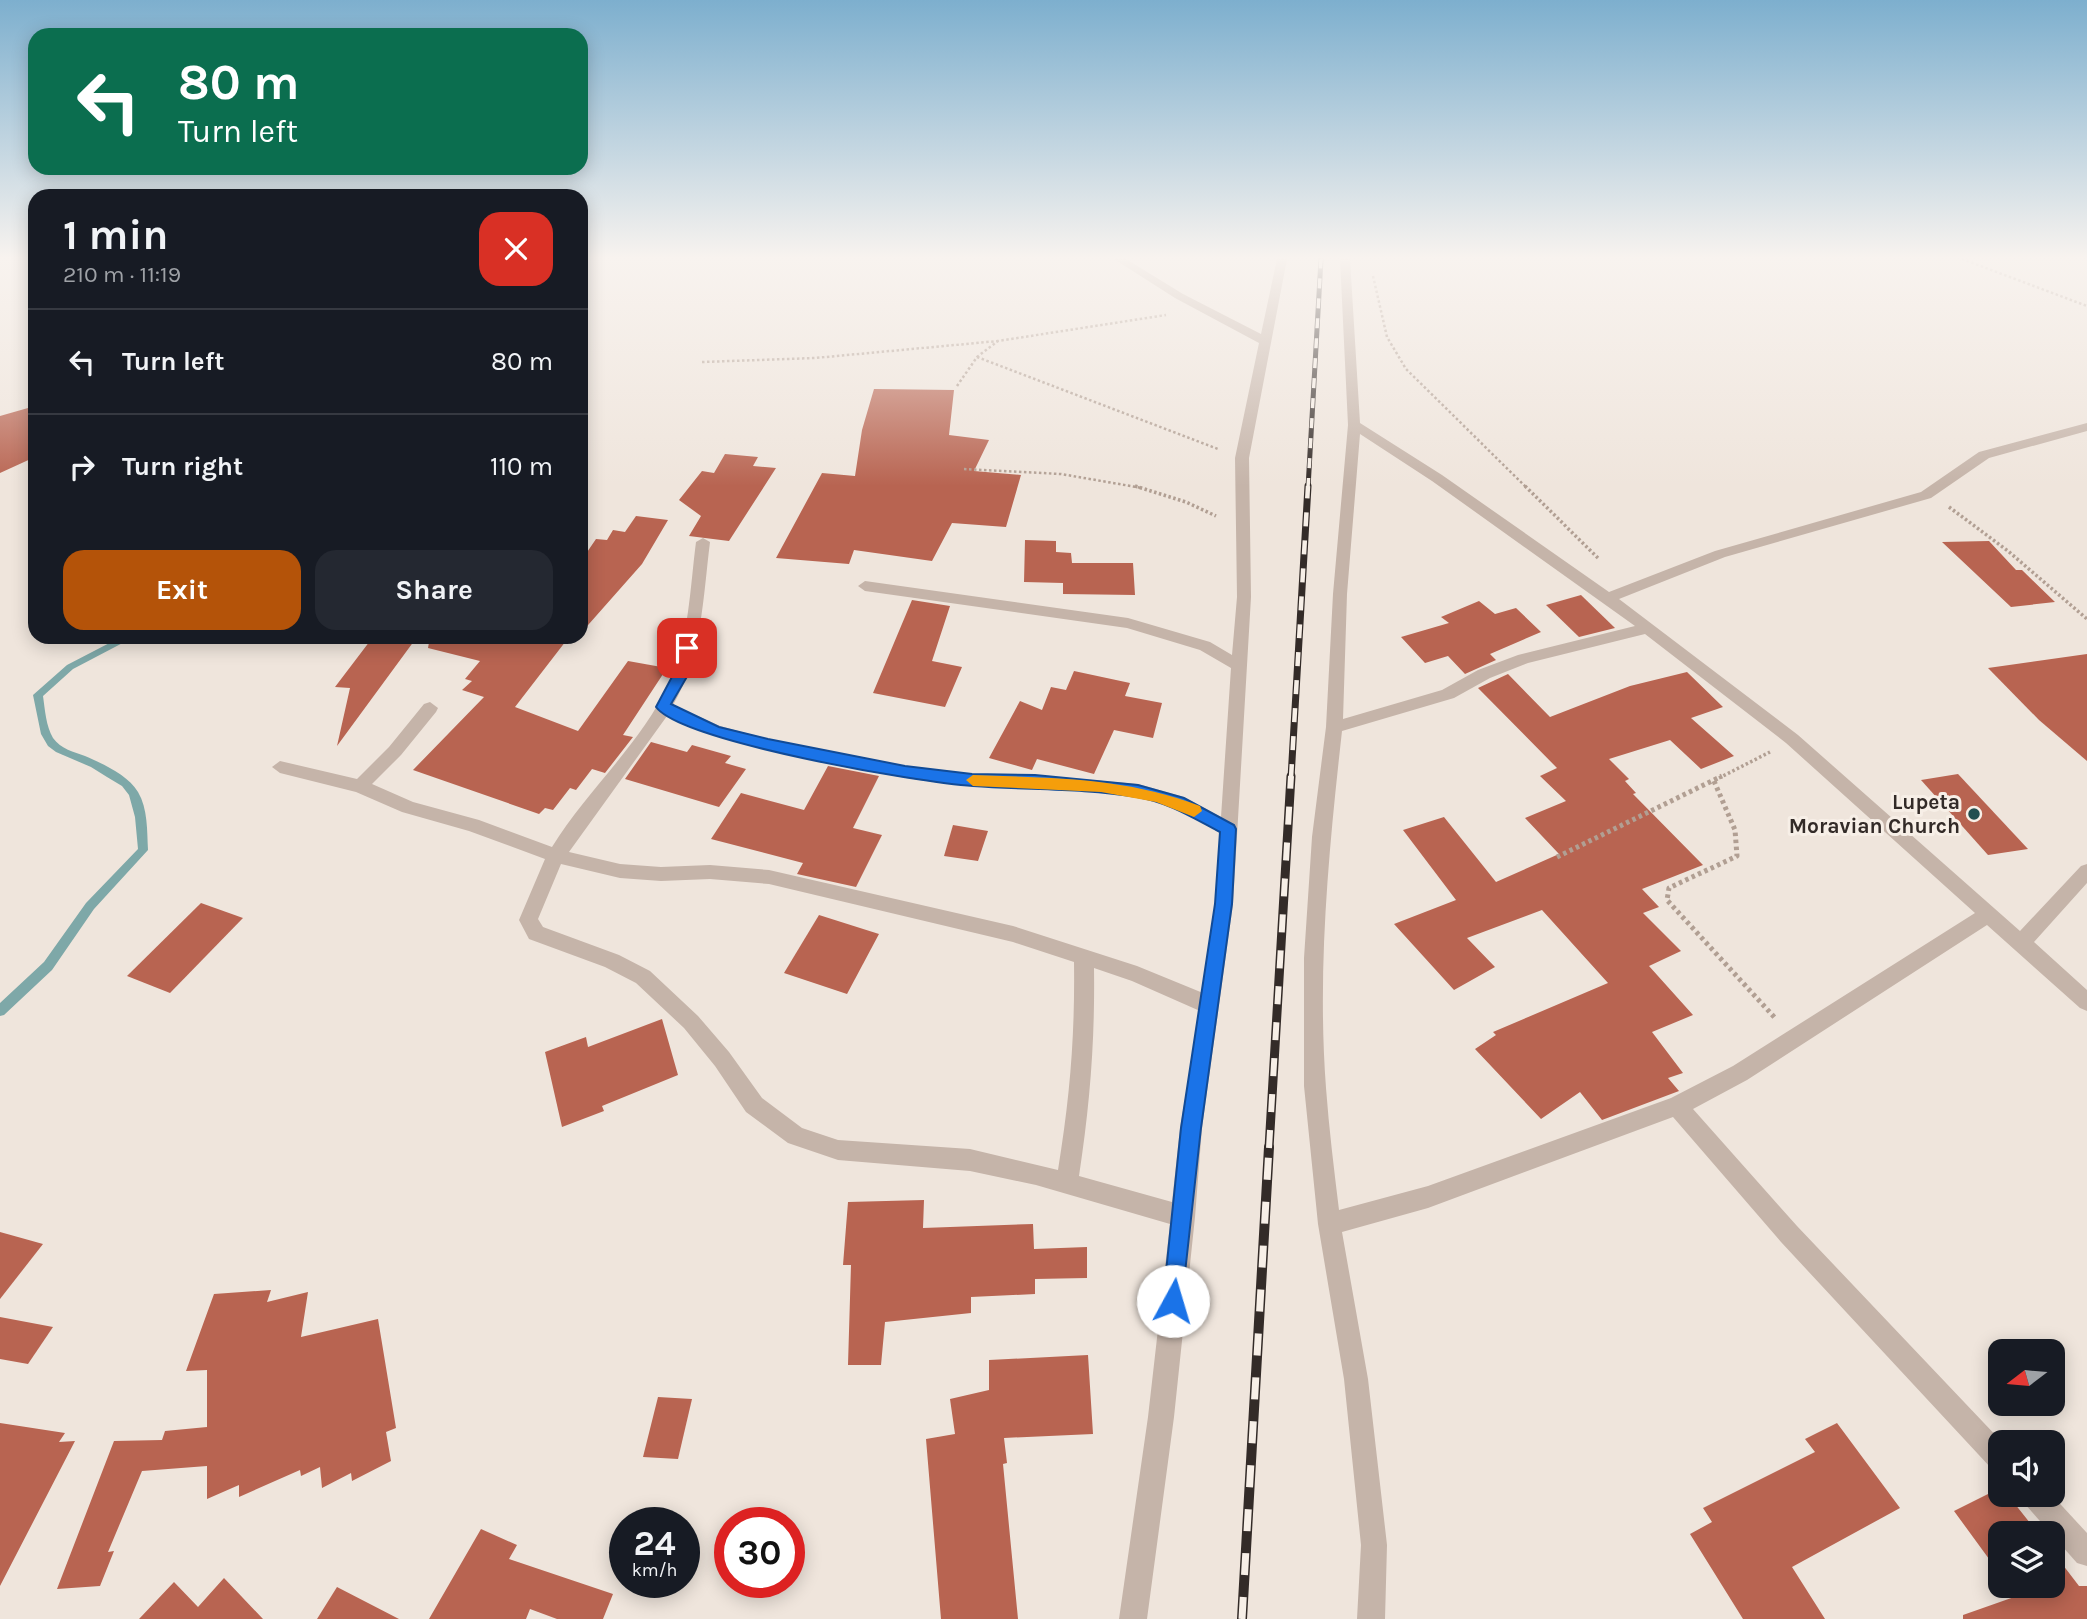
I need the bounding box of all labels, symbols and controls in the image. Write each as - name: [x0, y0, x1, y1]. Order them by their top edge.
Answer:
- text: 80 m: [178, 54, 300, 111]
- icon: left: [63, 56, 154, 147]
- text: Turn left: [178, 113, 298, 150]
- text: 1 min: [63, 210, 168, 260]
- button: close: [479, 212, 553, 286]
- text: 210 m · 11:19: [63, 261, 181, 288]
- icon: left: [63, 343, 101, 381]
- text: Turn left: [122, 346, 224, 377]
- text: 80 m: [491, 346, 553, 377]
- icon: right: [63, 448, 101, 486]
- text: Turn right: [122, 451, 243, 482]
- text: 110 m: [490, 451, 553, 482]
- button: Exit: [63, 550, 301, 630]
- button: Share: [315, 550, 553, 630]
- pin: [657, 618, 717, 678]
- icon: arrive: [668, 629, 706, 667]
- place label: Lupeta Moravian Church: [1789, 790, 1960, 838]
- marker: Lupeta Moravian Church: [1966, 806, 1982, 822]
- position arrow: [1136, 1264, 1210, 1338]
- north arrow: [1988, 1339, 2065, 1416]
- map controls: [1988, 1339, 2065, 1598]
- button: sound: [1988, 1430, 2065, 1507]
- speed limit sign: 30: [714, 1507, 805, 1598]
- button: layers: [1988, 1521, 2065, 1598]
- text: 24: [634, 1523, 676, 1564]
- text: km/h: [632, 1559, 677, 1581]

